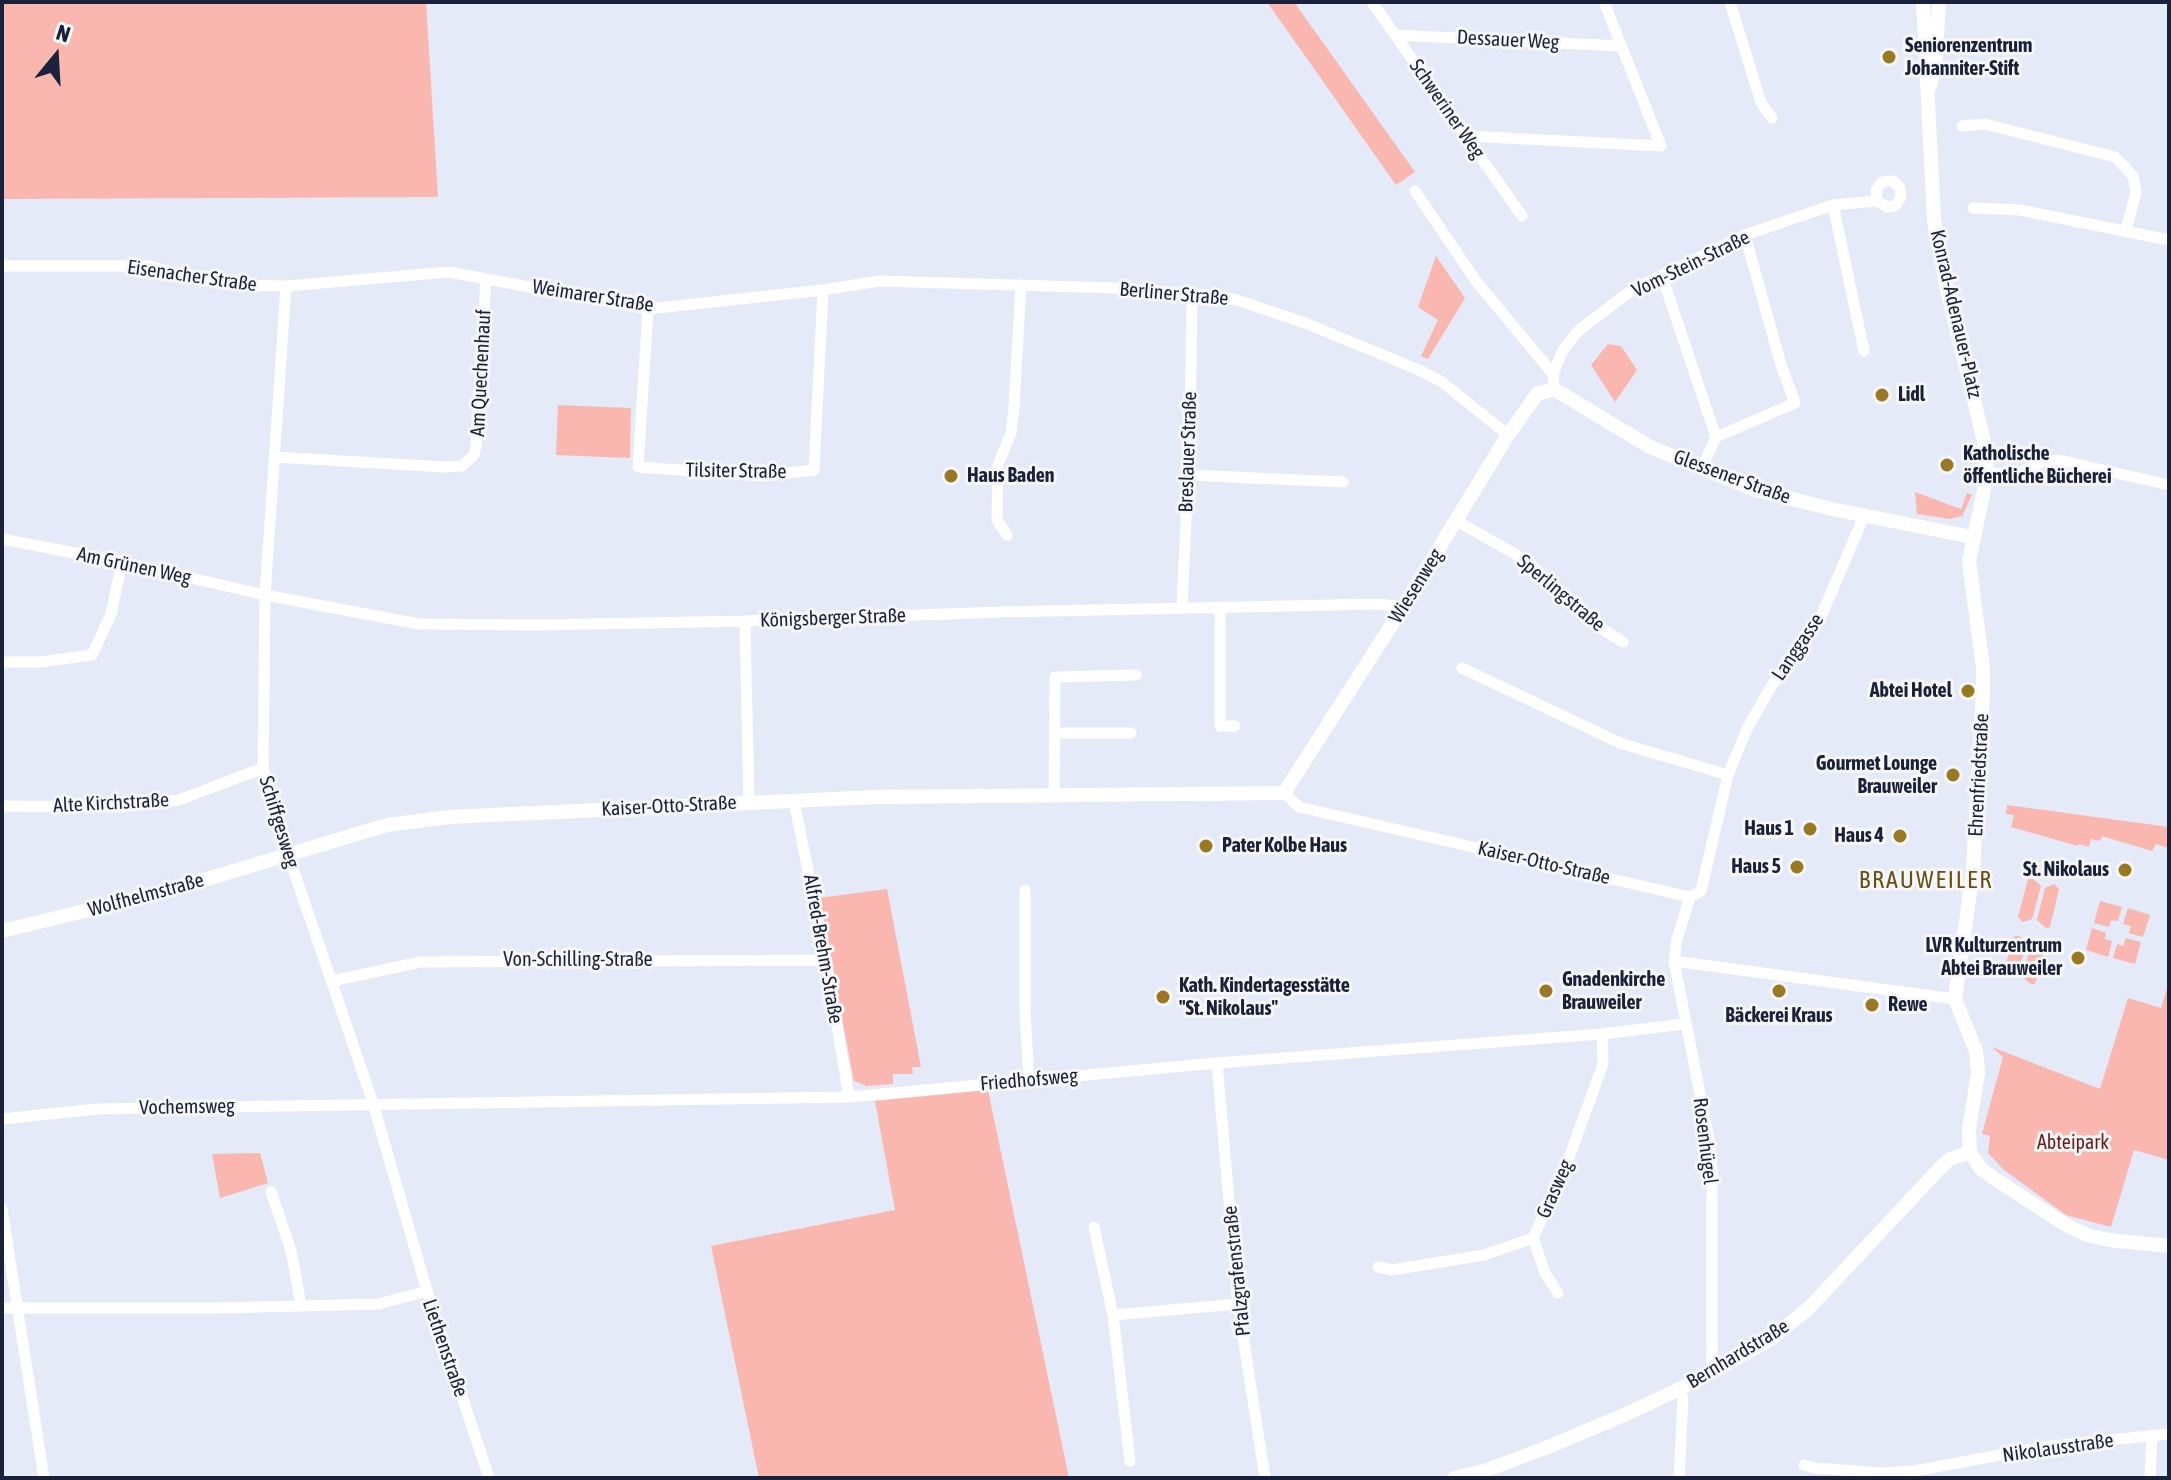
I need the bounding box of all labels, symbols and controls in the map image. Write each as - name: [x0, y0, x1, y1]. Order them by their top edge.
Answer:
- north arrow: [16, 16, 96, 96]
- text: N: [53, 19, 74, 48]
- street label: Dessauer Weg: [1456, 25, 1560, 55]
- place label: Seniorenzentrum Johanniter-Stift: [1905, 34, 2032, 81]
- marker: Seniorenzentrum Johanniter-Stift: [1880, 48, 1898, 66]
- street label: Schweriner Weg: [1404, 55, 1490, 163]
- street label: Vom-Stein-Straße: [1628, 225, 1754, 303]
- street label: Konrad-Adenauer-Platz: [1925, 227, 1987, 401]
- street label: Eisenacher Straße: [126, 255, 258, 297]
- street label: Weimarer Straße: [531, 275, 655, 317]
- street label: Berliner Straße: [1119, 277, 1229, 311]
- street label: Am Quechenhauf: [466, 309, 496, 437]
- place label: Lidl: [1898, 383, 1925, 407]
- marker: Lidl: [1873, 386, 1891, 404]
- street label: Breslauer Straße: [1174, 391, 1202, 513]
- place label: Katholische öffentliche Bücherei: [1963, 442, 2111, 489]
- street label: Glessener Straße: [1670, 445, 1794, 509]
- marker: Katholische öffentliche Bücherei: [1938, 456, 1956, 474]
- street label: Tilsiter Straße: [685, 458, 787, 484]
- place label: Haus Baden: [967, 464, 1054, 488]
- marker: Haus Baden: [942, 467, 960, 485]
- street label: Am Grünen Weg: [75, 542, 193, 590]
- street label: Wiesenweg: [1384, 544, 1448, 628]
- street label: Sperlingstraße: [1512, 549, 1610, 637]
- street label: Königsberger Straße: [760, 603, 906, 633]
- street label: Langgasse: [1767, 609, 1829, 685]
- place label: Abtei Hotel: [1870, 679, 1952, 703]
- marker: Abtei Hotel: [1959, 682, 1977, 700]
- street label: Ehrenfriedstraße: [1964, 713, 1994, 837]
- place label: Gourmet Lounge Brauweiler: [1816, 752, 1937, 799]
- marker: Gourmet Lounge Brauweiler: [1944, 766, 1962, 784]
- street label: Schiffgesweg: [254, 773, 304, 871]
- street label: Alte Kirchstraße: [52, 788, 170, 818]
- street label: Kaiser-Otto-Straße: [601, 790, 737, 822]
- place label: Haus 1: [1744, 817, 1794, 841]
- marker: Haus 1: [1801, 820, 1819, 838]
- place label: Haus 4: [1834, 824, 1884, 848]
- marker: Haus 4: [1891, 827, 1909, 845]
- place label: Pater Kolbe Haus: [1222, 834, 1347, 858]
- street label: Kaiser-Otto-Straße: [1475, 836, 1613, 890]
- marker: Pater Kolbe Haus: [1197, 837, 1215, 855]
- place label: Haus 5: [1731, 855, 1781, 879]
- marker: Haus 5: [1788, 858, 1806, 876]
- place label: St. Nikolaus: [2023, 858, 2109, 882]
- marker: St. Nikolaus: [2116, 861, 2134, 879]
- district label: BRAUWEILER: [1859, 866, 1993, 894]
- street label: Wolfhelmstraße: [86, 868, 206, 922]
- street label: Alfred-Brehm-Straße: [798, 873, 848, 1025]
- place label: LVR Kulturzentrum Abtei Brauweiler: [1925, 934, 2062, 981]
- street label: Von-Schilling-Straße: [503, 948, 653, 972]
- marker: LVR Kulturzentrum Abtei Brauweiler: [2069, 949, 2087, 967]
- place label: Gnadenkirche Brauweiler: [1562, 968, 1665, 1015]
- place label: Kath. Kindertagesstätte "St. Nikolaus": [1179, 974, 1350, 1021]
- marker: Gnadenkirche Brauweiler: [1537, 982, 1555, 1000]
- marker: Bäckerei Kraus: [1770, 982, 1788, 1000]
- marker: Kath. Kindertagesstätte "St. Nikolaus": [1154, 988, 1172, 1006]
- place label: Rewe: [1888, 993, 1928, 1017]
- marker: Rewe: [1863, 996, 1881, 1014]
- place label: Bäckerei Kraus: [1725, 1004, 1833, 1028]
- street label: Friedhofsweg: [979, 1064, 1079, 1096]
- street label: Vochemsweg: [139, 1094, 235, 1120]
- street label: Rosenhügel: [1688, 1096, 1722, 1186]
- park label: Abteipark: [2037, 1131, 2109, 1155]
- street label: Grasweg: [1531, 1156, 1579, 1222]
- street label: Pfalzgrafenstraße: [1218, 1205, 1256, 1337]
- street label: Liethenstraße: [417, 1296, 473, 1400]
- street label: Bernhardstraße: [1683, 1314, 1793, 1394]
- street label: Nikolausstraße: [2001, 1428, 2115, 1468]

